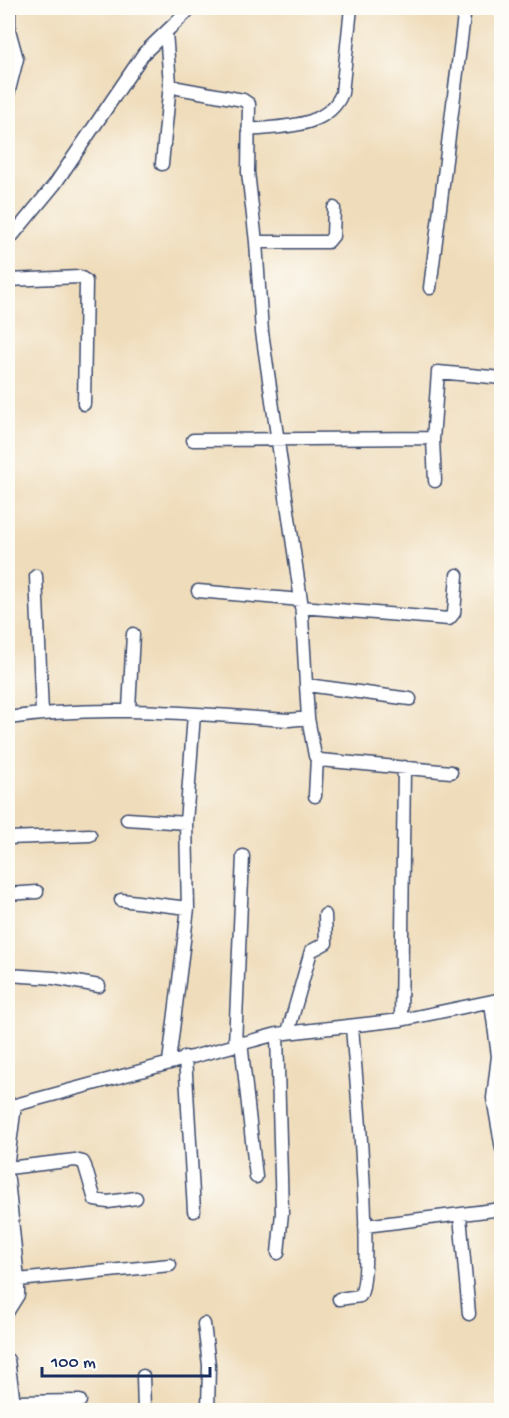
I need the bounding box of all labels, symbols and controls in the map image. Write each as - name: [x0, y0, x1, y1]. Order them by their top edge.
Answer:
- scale bar: [42, 1340, 210, 1378]
- text: 100 m: [50, 1353, 96, 1374]

